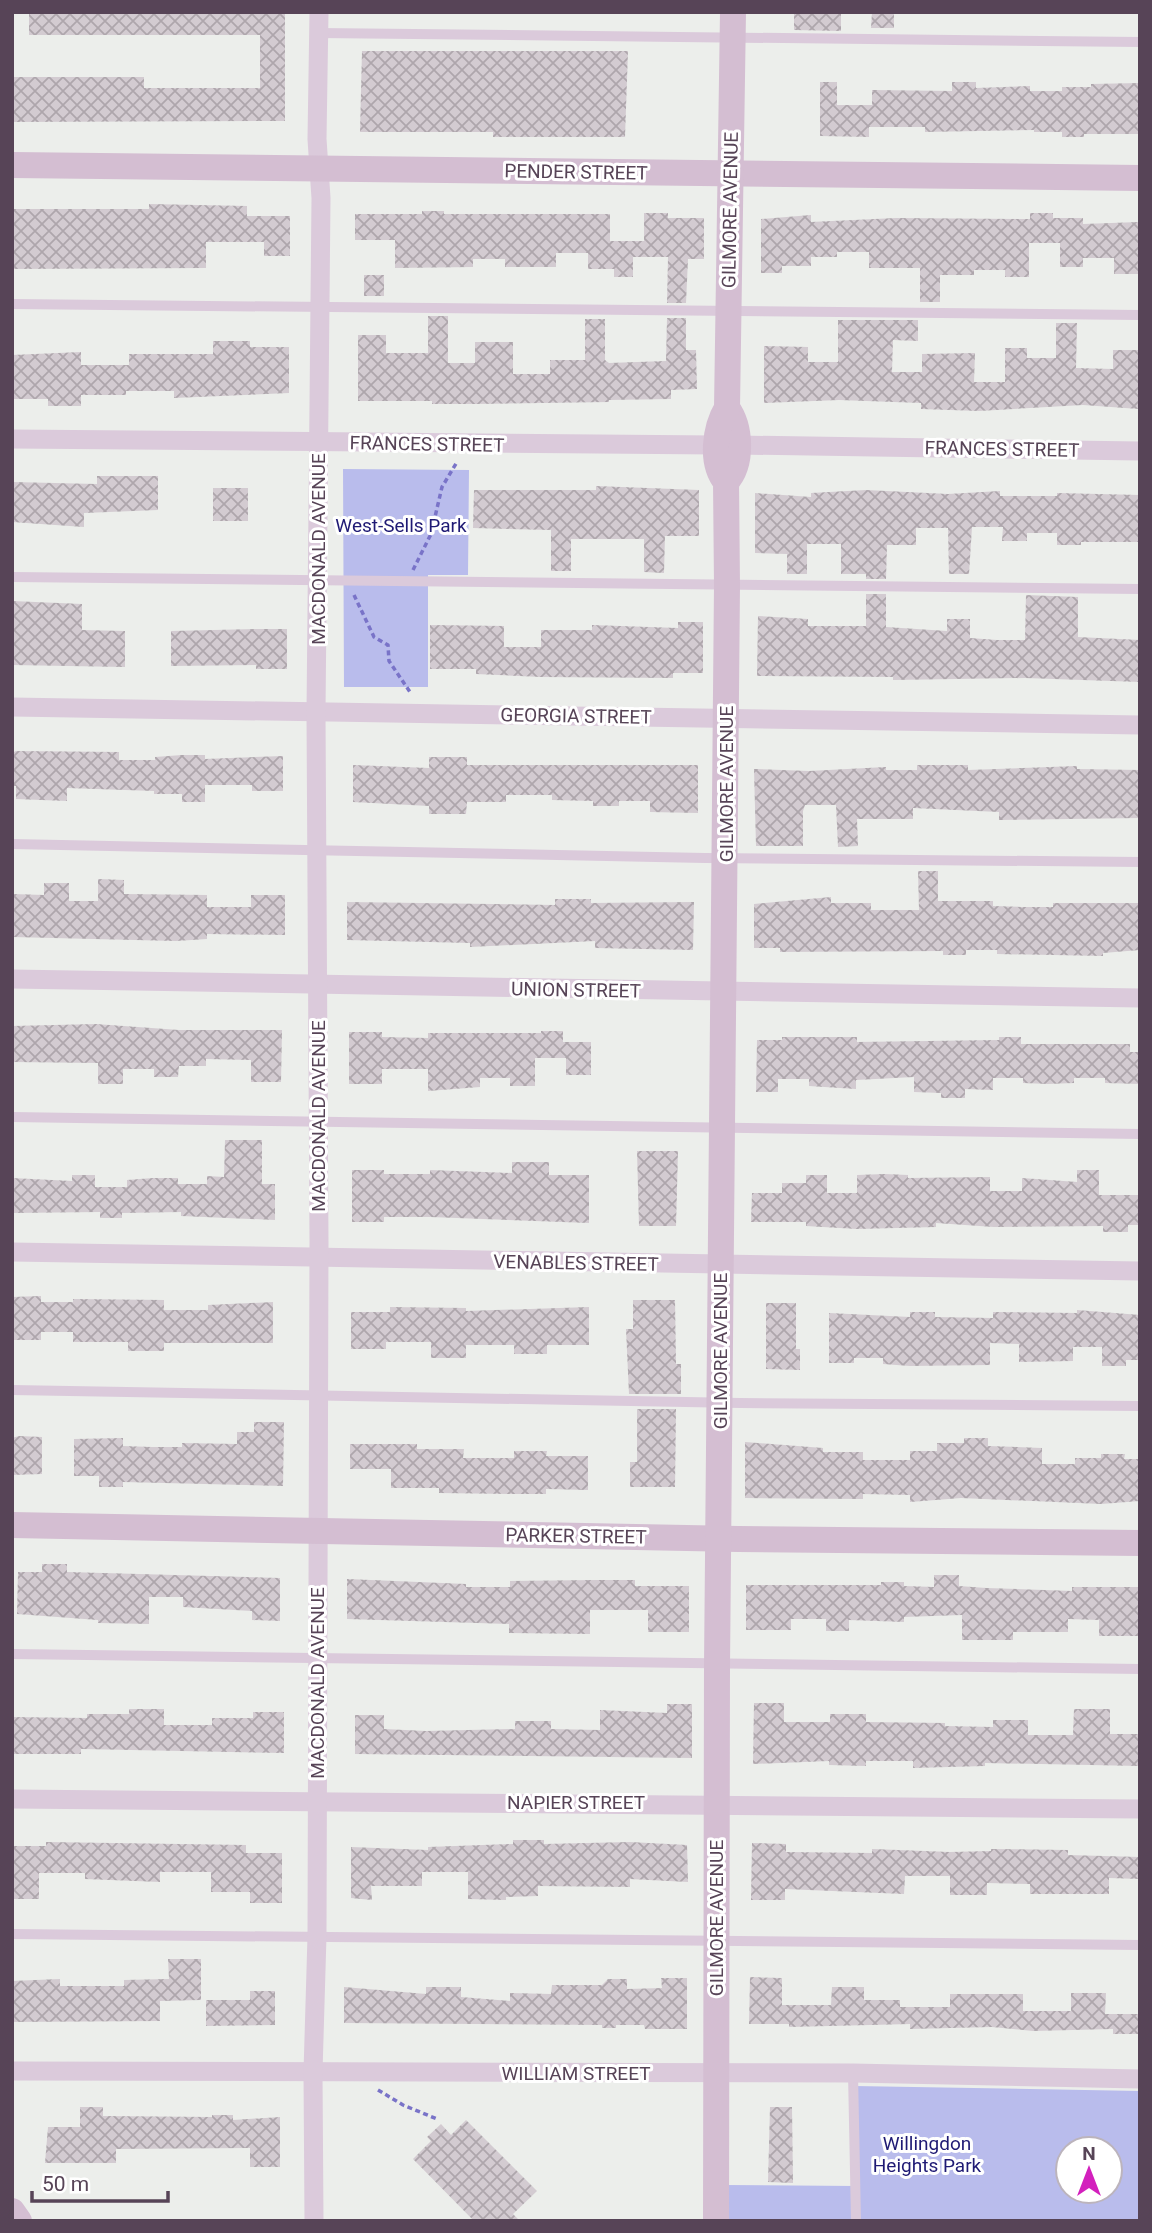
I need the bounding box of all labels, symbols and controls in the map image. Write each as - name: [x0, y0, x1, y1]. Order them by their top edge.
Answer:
- street label: GILMORE AVENUE: [717, 131, 743, 288]
- street label: PENDER STREET: [504, 159, 648, 185]
- street label: FRANCES STREET: [349, 431, 505, 457]
- street label: FRANCES STREET: [924, 436, 1080, 462]
- street label: MACDONALD AVENUE: [307, 453, 330, 645]
- park label: West-Sells Park: [335, 514, 467, 537]
- street label: GEORGIA STREET: [500, 703, 652, 729]
- street label: GILMORE AVENUE: [715, 706, 738, 862]
- street label: UNION STREET: [511, 977, 641, 1003]
- street label: MACDONALD AVENUE: [307, 1020, 330, 1212]
- street label: VENABLES STREET: [493, 1250, 659, 1276]
- street label: GILMORE AVENUE: [709, 1273, 732, 1429]
- street label: PARKER STREET: [505, 1523, 647, 1549]
- street label: MACDONALD AVENUE: [306, 1587, 329, 1779]
- street label: NAPIER STREET: [507, 1791, 645, 1814]
- street label: GILMORE AVENUE: [705, 1840, 728, 1996]
- street label: WILLIAM STREET: [502, 2062, 650, 2085]
- park label: Willingdon Heights Park: [873, 2132, 982, 2177]
- north arrow: [1054, 2135, 1124, 2205]
- text: N: [1082, 2142, 1096, 2165]
- scale bar: [32, 2160, 168, 2204]
- text: 50 m: [42, 2172, 89, 2196]

